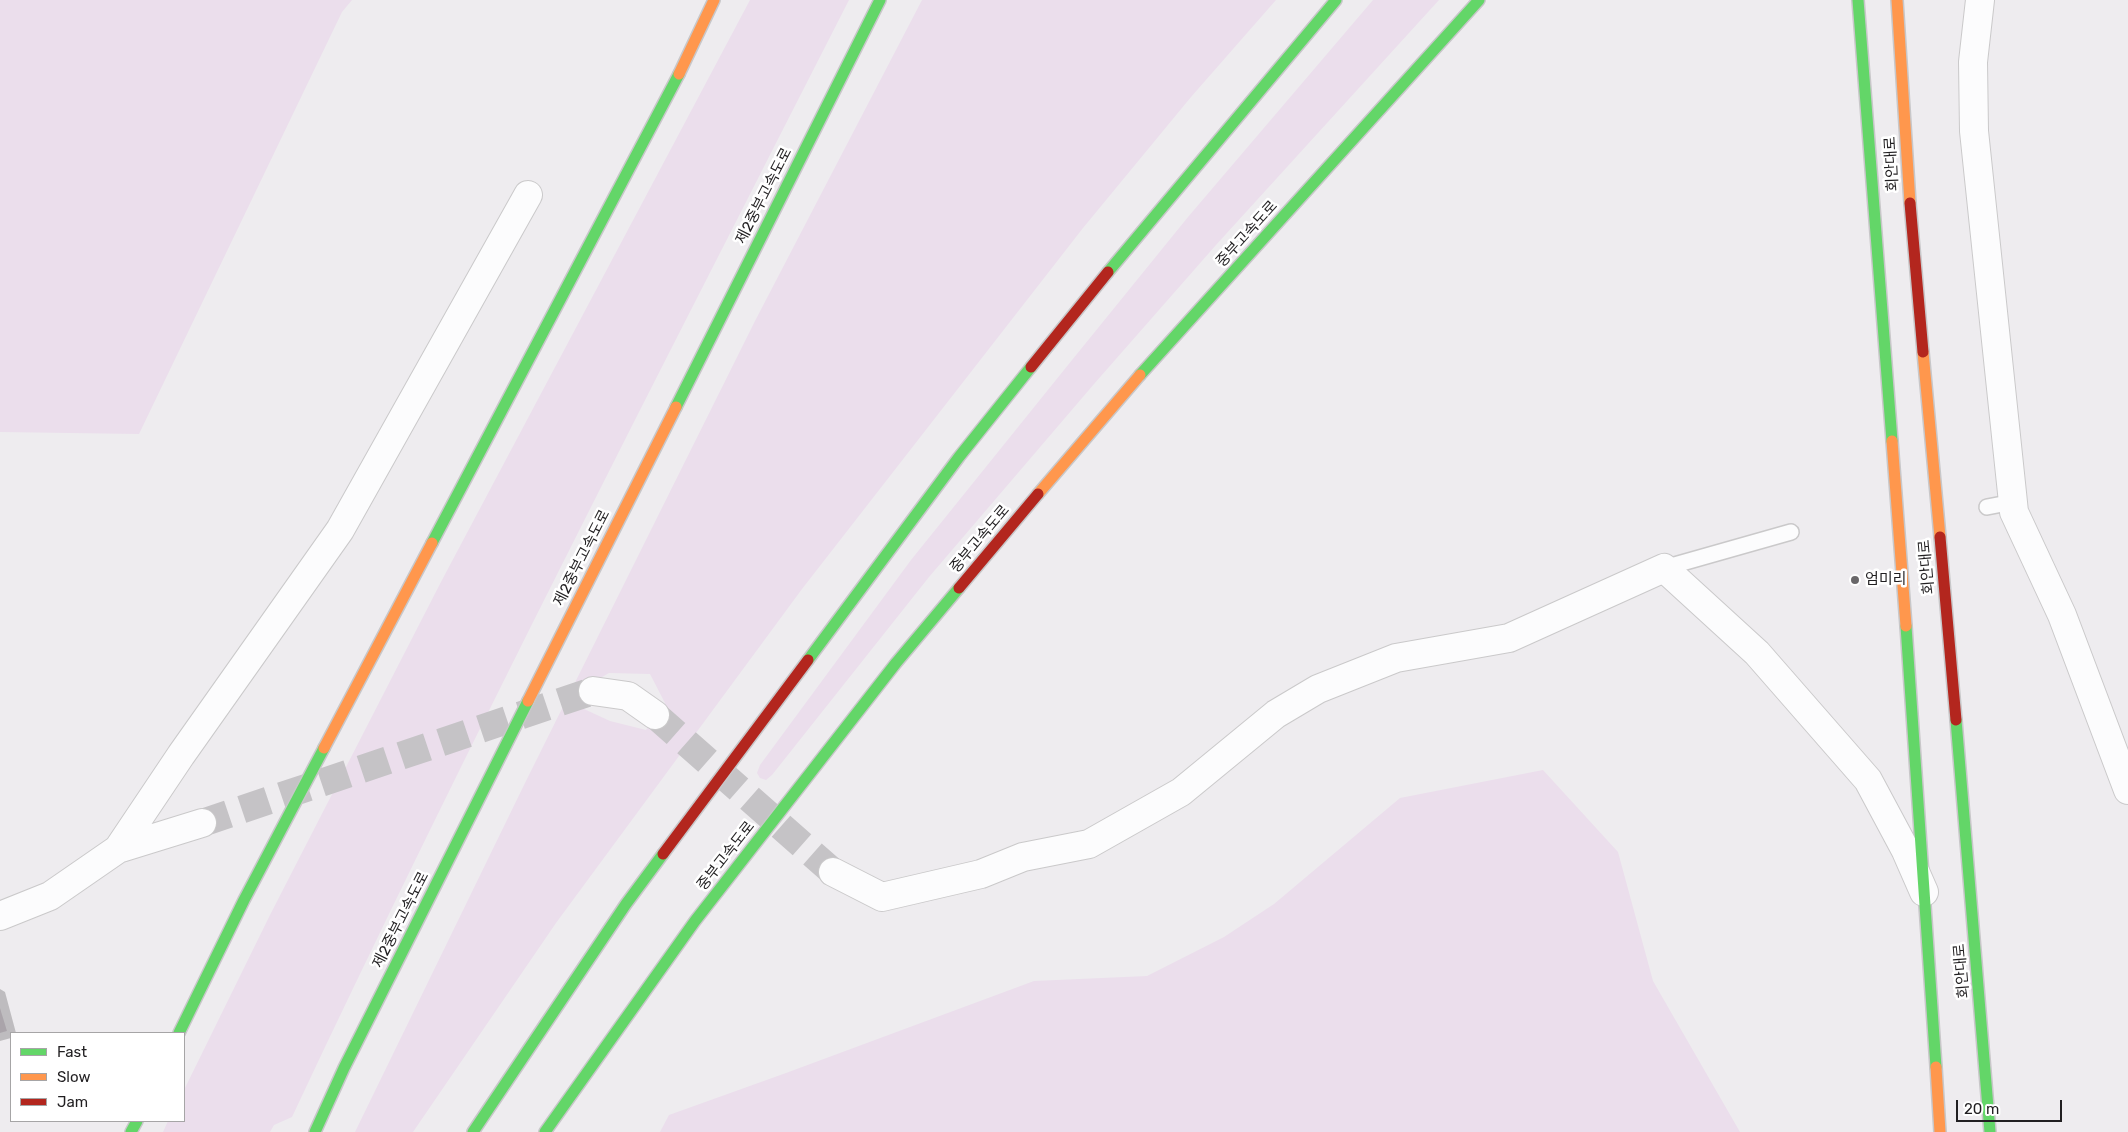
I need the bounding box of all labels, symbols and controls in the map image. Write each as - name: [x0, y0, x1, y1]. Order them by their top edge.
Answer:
- street label: 회안대로: [1882, 136, 1902, 192]
- street label: 제2중부고속도로: [732, 145, 796, 247]
- street label: 중부고속도로: [1213, 197, 1281, 271]
- street label: 중부고속도로: [946, 502, 1014, 576]
- street label: 제2중부고속도로: [550, 507, 614, 609]
- street label: 회안대로: [1916, 539, 1938, 595]
- place label: 엄미리: [1865, 571, 1906, 589]
- marker: 엄미리: [1849, 574, 1861, 586]
- street label: 중부고속도로: [693, 818, 759, 894]
- street label: 제2중부고속도로: [369, 869, 433, 971]
- street label: 회안대로: [1951, 943, 1973, 999]
- legend: [10, 1032, 185, 1122]
- text: Fast: [57, 1043, 87, 1061]
- text: Slow: [57, 1068, 90, 1086]
- scale bar: [1958, 1090, 2064, 1122]
- text: Jam: [57, 1093, 88, 1111]
- text: 20 m: [1964, 1100, 1999, 1118]

